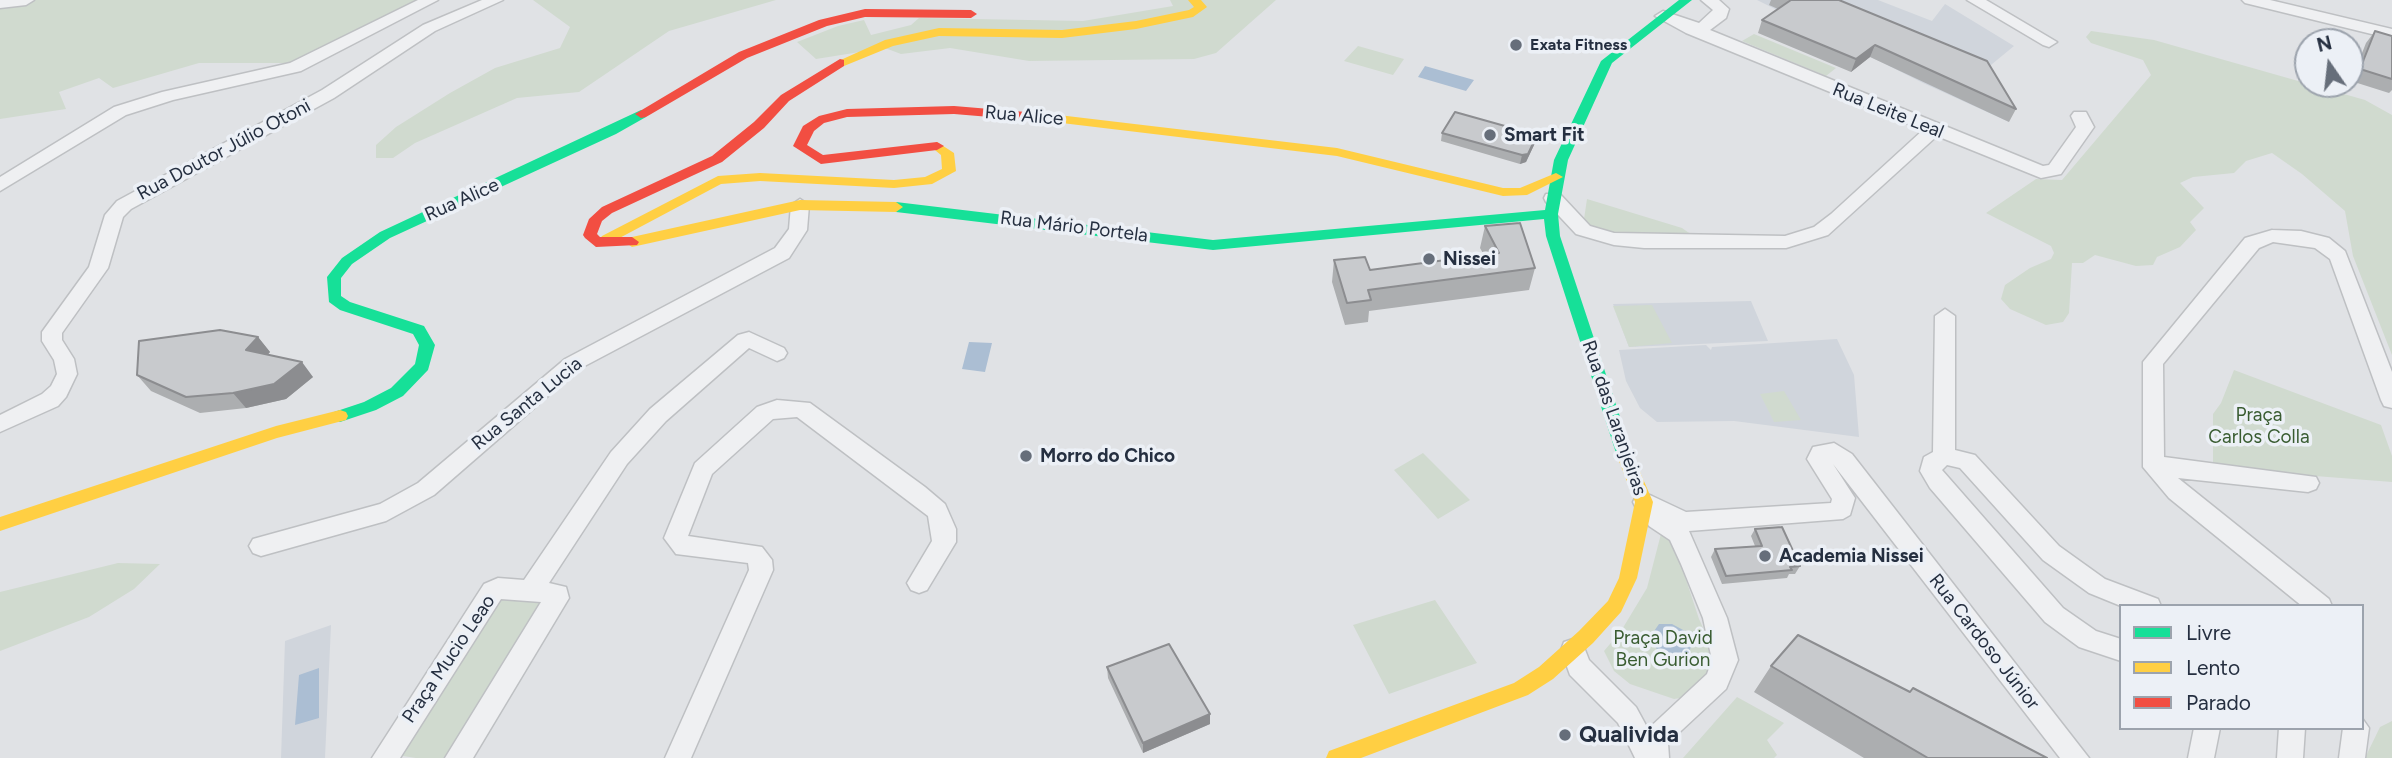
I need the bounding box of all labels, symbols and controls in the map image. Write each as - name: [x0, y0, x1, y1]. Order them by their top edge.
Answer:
- north arrow: [2294, 28, 2364, 98]
- text: N: [2314, 31, 2334, 57]
- place label: Exata Fitness: [1530, 35, 1627, 55]
- marker: Exata Fitness: [1508, 37, 1524, 53]
- street label: Rua Leite Leal: [1829, 78, 1947, 144]
- street label: Rua Doutor Júlio Otoni: [133, 95, 315, 205]
- street label: Rua Alice: [984, 101, 1064, 131]
- place label: Smart Fit: [1504, 124, 1585, 146]
- marker: Smart Fit: [1482, 127, 1498, 143]
- street label: Rua Alice: [421, 174, 503, 226]
- street label: Rua Mário Portela: [999, 207, 1149, 247]
- place label: Nissei: [1443, 248, 1496, 270]
- marker: Nissei: [1421, 251, 1437, 267]
- street label: Rua das Laranjeiras: [1577, 338, 1651, 498]
- street label: Rua Santa Lucia: [467, 353, 587, 455]
- park label: Praça Carlos Colla: [2208, 404, 2310, 448]
- place label: Morro do Chico: [1040, 445, 1175, 467]
- marker: Morro do Chico: [1018, 448, 1034, 464]
- place label: Academia Nissei: [1779, 545, 1924, 567]
- marker: Academia Nissei: [1757, 548, 1773, 564]
- street label: Rua Cardoso Júnior: [1924, 569, 2044, 715]
- street label: Praça Mucio Leao: [398, 591, 500, 727]
- legend: [2119, 604, 2364, 730]
- text: Livre: [2186, 620, 2231, 645]
- park label: Praça David Ben Gurion: [1613, 627, 1713, 671]
- text: Lento: [2186, 655, 2240, 680]
- text: Parado: [2186, 690, 2251, 715]
- place label: Qualivida: [1579, 721, 1679, 749]
- marker: Qualivida: [1557, 727, 1573, 743]

